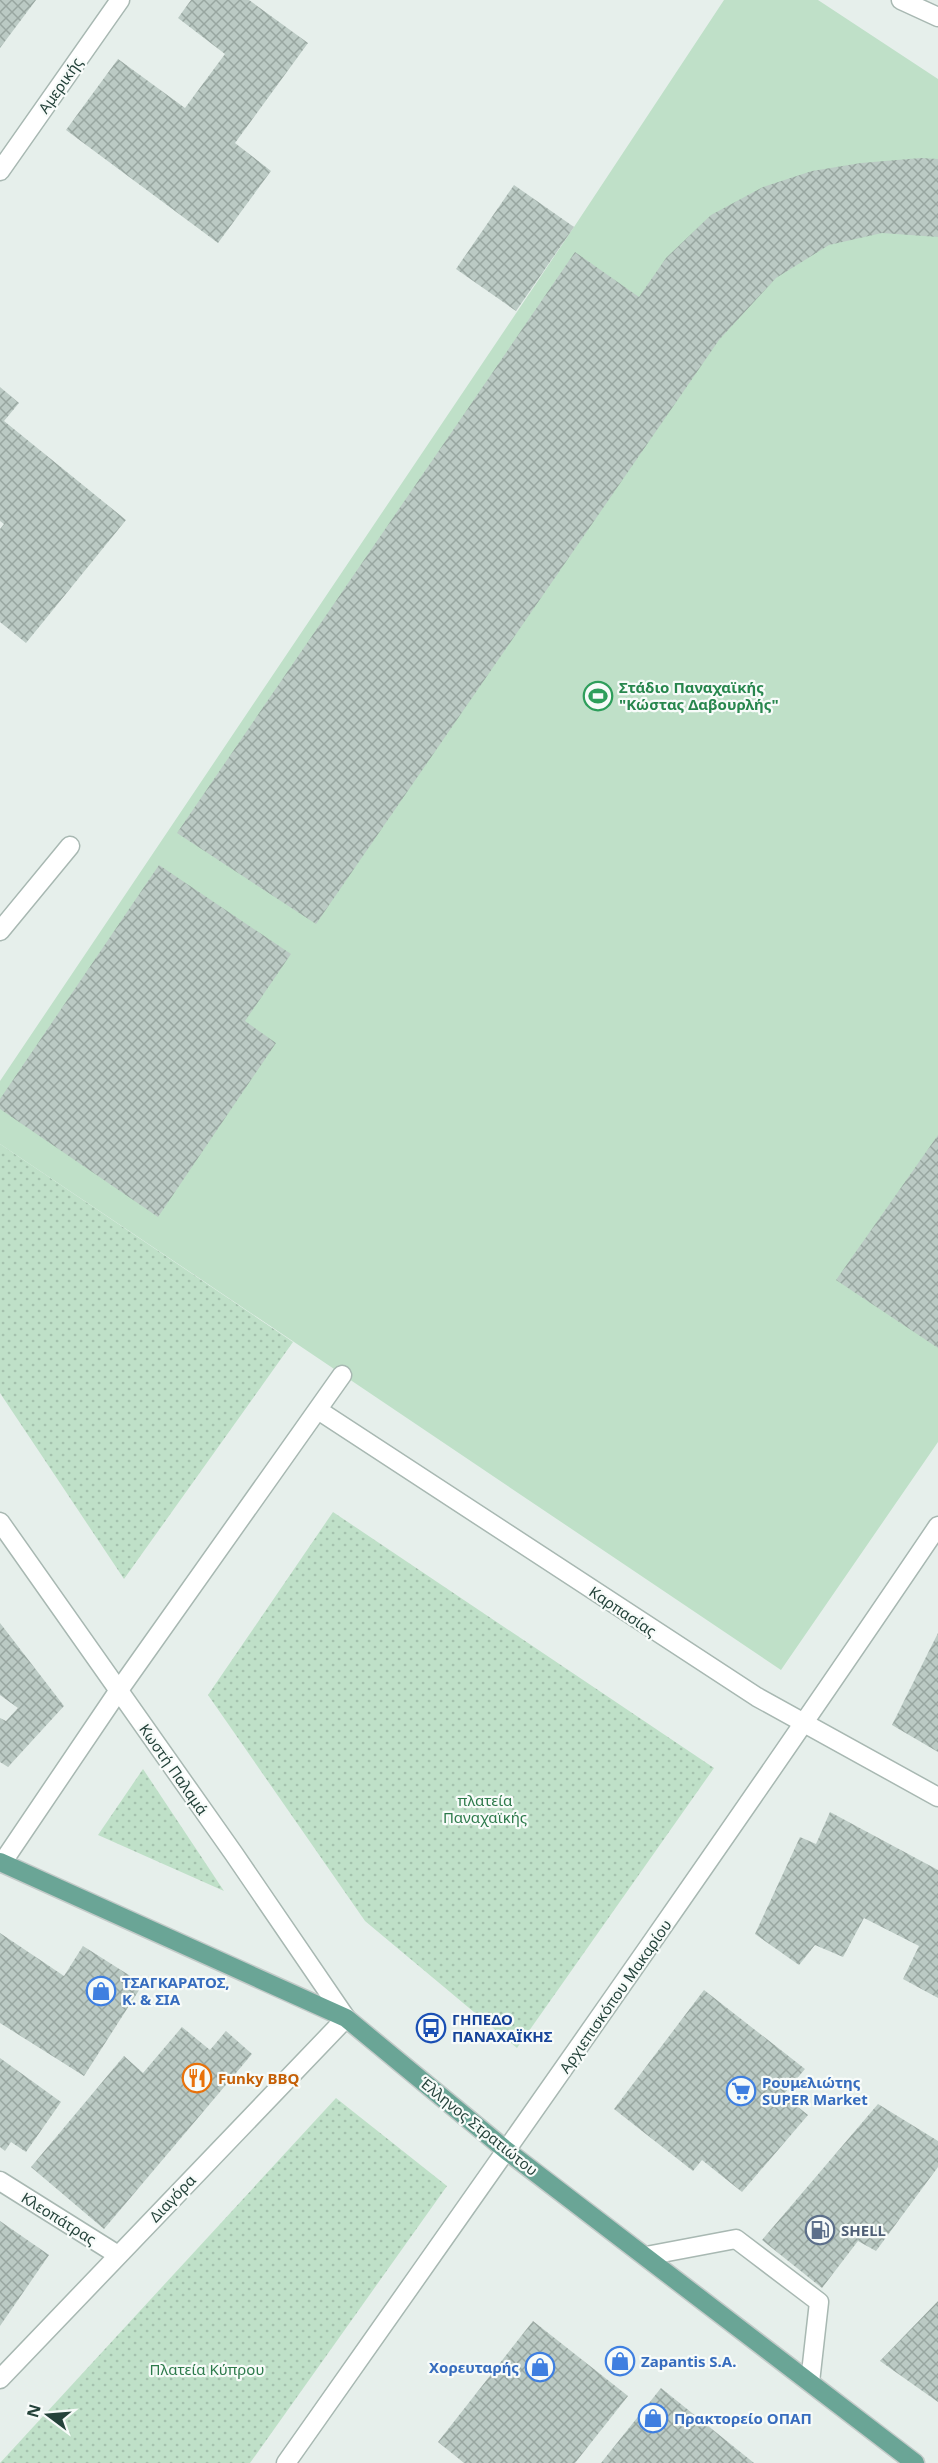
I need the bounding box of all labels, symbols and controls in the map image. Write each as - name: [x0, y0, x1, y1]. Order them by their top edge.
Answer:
- street label: Αμερικής: [33, 53, 87, 117]
- place label: Στάδιο Παναχαϊκής "Κώστας Δαβουρλής": [619, 677, 779, 714]
- sports icon: Στάδιο Παναχαϊκής "Κώστας Δαβουρλής": [582, 680, 614, 712]
- street label: Καρπασίας: [586, 1581, 660, 1641]
- street label: Κωστή Παλαμά: [135, 1720, 213, 1819]
- park label: πλατεία Παναχαϊκής: [443, 1790, 527, 1827]
- street label: Αρχιεπισκόπου Μακαρίου: [554, 1915, 676, 2077]
- place label: ΤΣΑΓΚΑΡΑΤΟΣ, Κ. & ΣΙΑ: [122, 1972, 230, 2009]
- shop icon: ΤΣΑΓΚΑΡΑΤΟΣ, Κ. & ΣΙΑ: [85, 1975, 117, 2007]
- place label: ΓΗΠΕΔΟ ΠΑΝΑΧΑΪΚΗΣ: [452, 2009, 553, 2046]
- bus stop icon: ΓΗΠΕΔΟ ΠΑΝΑΧΑΪΚΗΣ: [415, 2012, 447, 2044]
- restaurant icon: Funky BBQ: [181, 2062, 213, 2094]
- place label: Funky BBQ: [218, 2068, 299, 2088]
- street label: Έλληνος Στρατιώτου: [416, 2072, 542, 2180]
- place label: Ρουμελιώτης SUPER Market: [762, 2072, 868, 2109]
- supermarket icon: Ρουμελιώτης SUPER Market: [725, 2075, 757, 2107]
- street label: Διαγόρα: [144, 2170, 200, 2226]
- street label: Κλεοπάτρας: [18, 2187, 100, 2249]
- fuel station icon: SHELL: [804, 2214, 836, 2246]
- place label: SHELL: [841, 2220, 886, 2240]
- shop icon: Zapantis S.A.: [604, 2345, 636, 2377]
- shop icon: Xoρευταρής: [524, 2351, 556, 2383]
- place label: Zapantis S.A.: [641, 2351, 736, 2371]
- place label: Xoρευταρής: [429, 2357, 519, 2377]
- park label: Πλατεία Κύπρου: [150, 2359, 264, 2379]
- north arrow: [18, 2385, 78, 2445]
- text: N: [21, 2402, 46, 2420]
- shop icon: Πρακτορείο ΟΠΑΠ: [637, 2402, 669, 2434]
- place label: Πρακτορείο ΟΠΑΠ: [674, 2408, 812, 2428]

